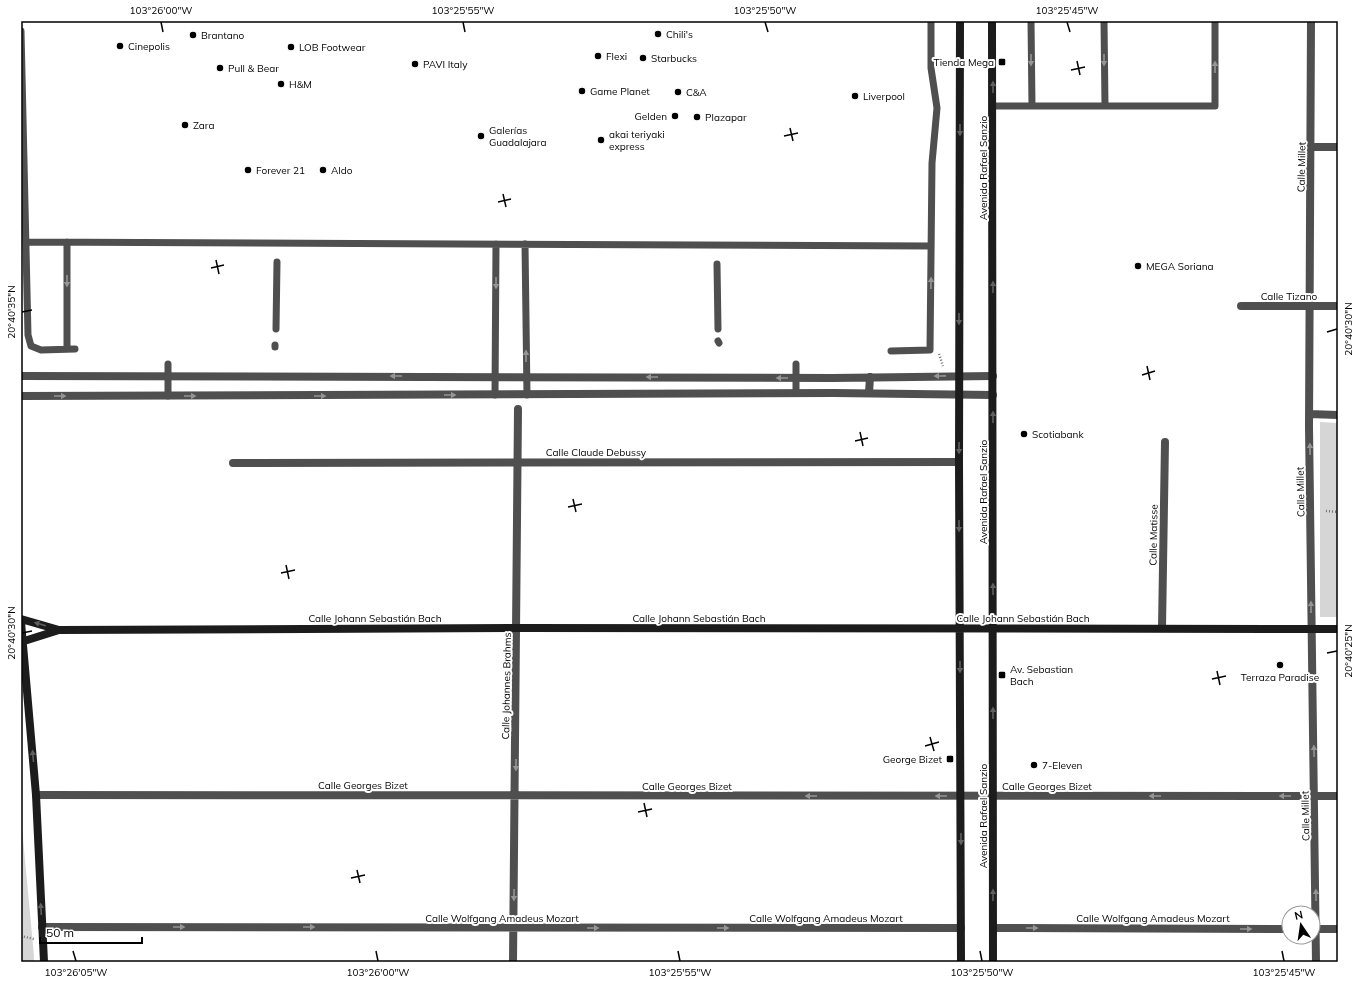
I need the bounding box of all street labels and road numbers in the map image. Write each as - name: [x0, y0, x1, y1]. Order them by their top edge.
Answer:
- street label: Avenida Rafael Sanzio: [977, 115, 990, 220]
- street label: Calle Millet: [1295, 141, 1308, 192]
- street label: Calle Tizano: [1261, 290, 1318, 303]
- street label: Avenida Rafael Sanzio: [977, 439, 990, 544]
- street label: Calle Claude Debussy: [546, 446, 647, 459]
- street label: Calle Millet: [1294, 466, 1307, 517]
- street label: Calle Matisse: [1146, 504, 1161, 566]
- street label: Calle Johann Sebastián Bach: [308, 612, 442, 625]
- street label: Calle Johann Sebastián Bach: [632, 612, 766, 625]
- street label: Calle Johann Sebastián Bach: [956, 612, 1090, 625]
- street label: Calle Johannes Brahms: [499, 632, 514, 740]
- street label: Avenida Rafael Sanzio: [977, 763, 990, 868]
- street label: Calle Georges Bizet: [318, 779, 408, 792]
- street label: Calle Georges Bizet: [642, 780, 732, 793]
- street label: Calle Georges Bizet: [1002, 780, 1092, 793]
- street label: Calle Millet: [1299, 790, 1312, 841]
- street label: Calle Wolfgang Amadeus Mozart: [425, 912, 579, 925]
- street label: Calle Wolfgang Amadeus Mozart: [749, 912, 903, 925]
- street label: Calle Wolfgang Amadeus Mozart: [1076, 912, 1230, 925]

